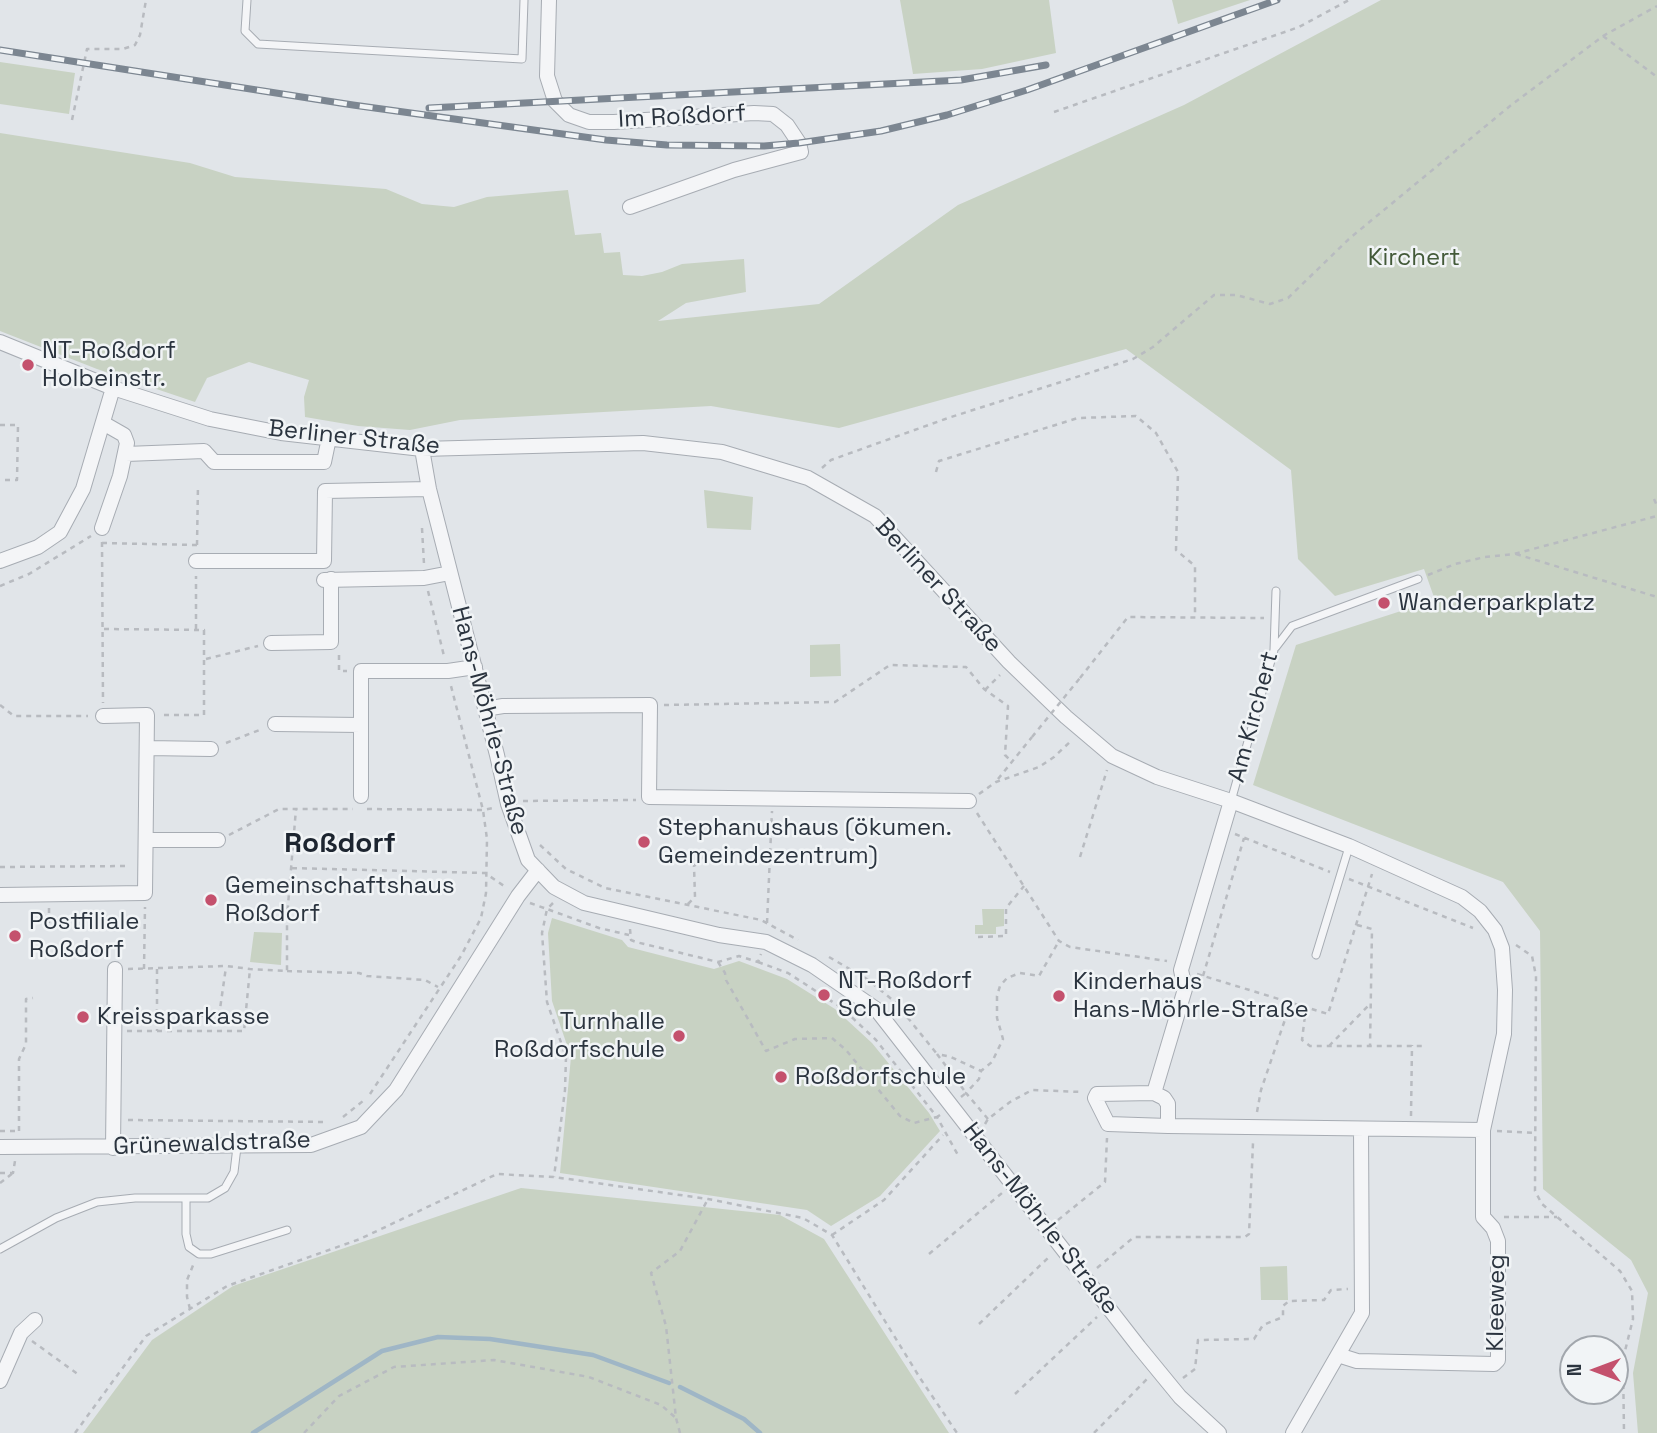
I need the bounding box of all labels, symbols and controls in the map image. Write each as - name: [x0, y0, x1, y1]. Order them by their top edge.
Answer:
- street label: Im Roßdorf: [618, 99, 746, 135]
- park label: Kirchert: [1368, 244, 1460, 272]
- place label: NT-Roßdorf Holbeinstr.: [42, 337, 176, 393]
- marker: NT-Roßdorf Holbeinstr.: [20, 357, 36, 373]
- street label: Berliner Straße: [267, 415, 441, 461]
- street label: Berliner Straße: [869, 513, 1007, 659]
- place label: Wanderparkplatz: [1398, 589, 1595, 617]
- marker: Wanderparkplatz: [1376, 595, 1392, 611]
- street label: Hans-Möhrle-Straße: [445, 603, 533, 839]
- street label: Am Kirchert: [1223, 648, 1285, 786]
- place label: Stephanushaus (ökumen. Gemeindezentrum): [658, 814, 952, 870]
- district label: Roßdorf: [284, 827, 396, 861]
- marker: Stephanushaus (ökumen. Gemeindezentrum): [636, 834, 652, 850]
- place label: Gemeinschaftshaus Roßdorf: [225, 872, 455, 928]
- marker: Gemeinschaftshaus Roßdorf: [203, 892, 219, 908]
- place label: Postfiliale Roßdorf: [29, 908, 140, 964]
- marker: Postfiliale Roßdorf: [7, 928, 23, 944]
- place label: NT-Roßdorf Schule: [838, 967, 972, 1023]
- place label: Kinderhaus Hans-Möhrle-Straße: [1073, 968, 1309, 1024]
- marker: NT-Roßdorf Schule: [816, 987, 832, 1003]
- marker: Kinderhaus Hans-Möhrle-Straße: [1051, 988, 1067, 1004]
- place label: Kreissparkasse: [97, 1003, 270, 1031]
- place label: Turnhalle Roßdorfschule: [494, 1008, 665, 1064]
- marker: Kreissparkasse: [75, 1009, 91, 1025]
- marker: Turnhalle Roßdorfschule: [671, 1028, 687, 1044]
- place label: Roßdorfschule: [795, 1063, 966, 1091]
- marker: Roßdorfschule: [773, 1069, 789, 1085]
- street label: Hans-Möhrle-Straße: [956, 1117, 1124, 1321]
- street label: Grünewaldstraße: [113, 1126, 311, 1162]
- street label: Kleeweg: [1482, 1254, 1512, 1352]
- north arrow: [1559, 1335, 1629, 1405]
- text: N: [1562, 1364, 1587, 1376]

